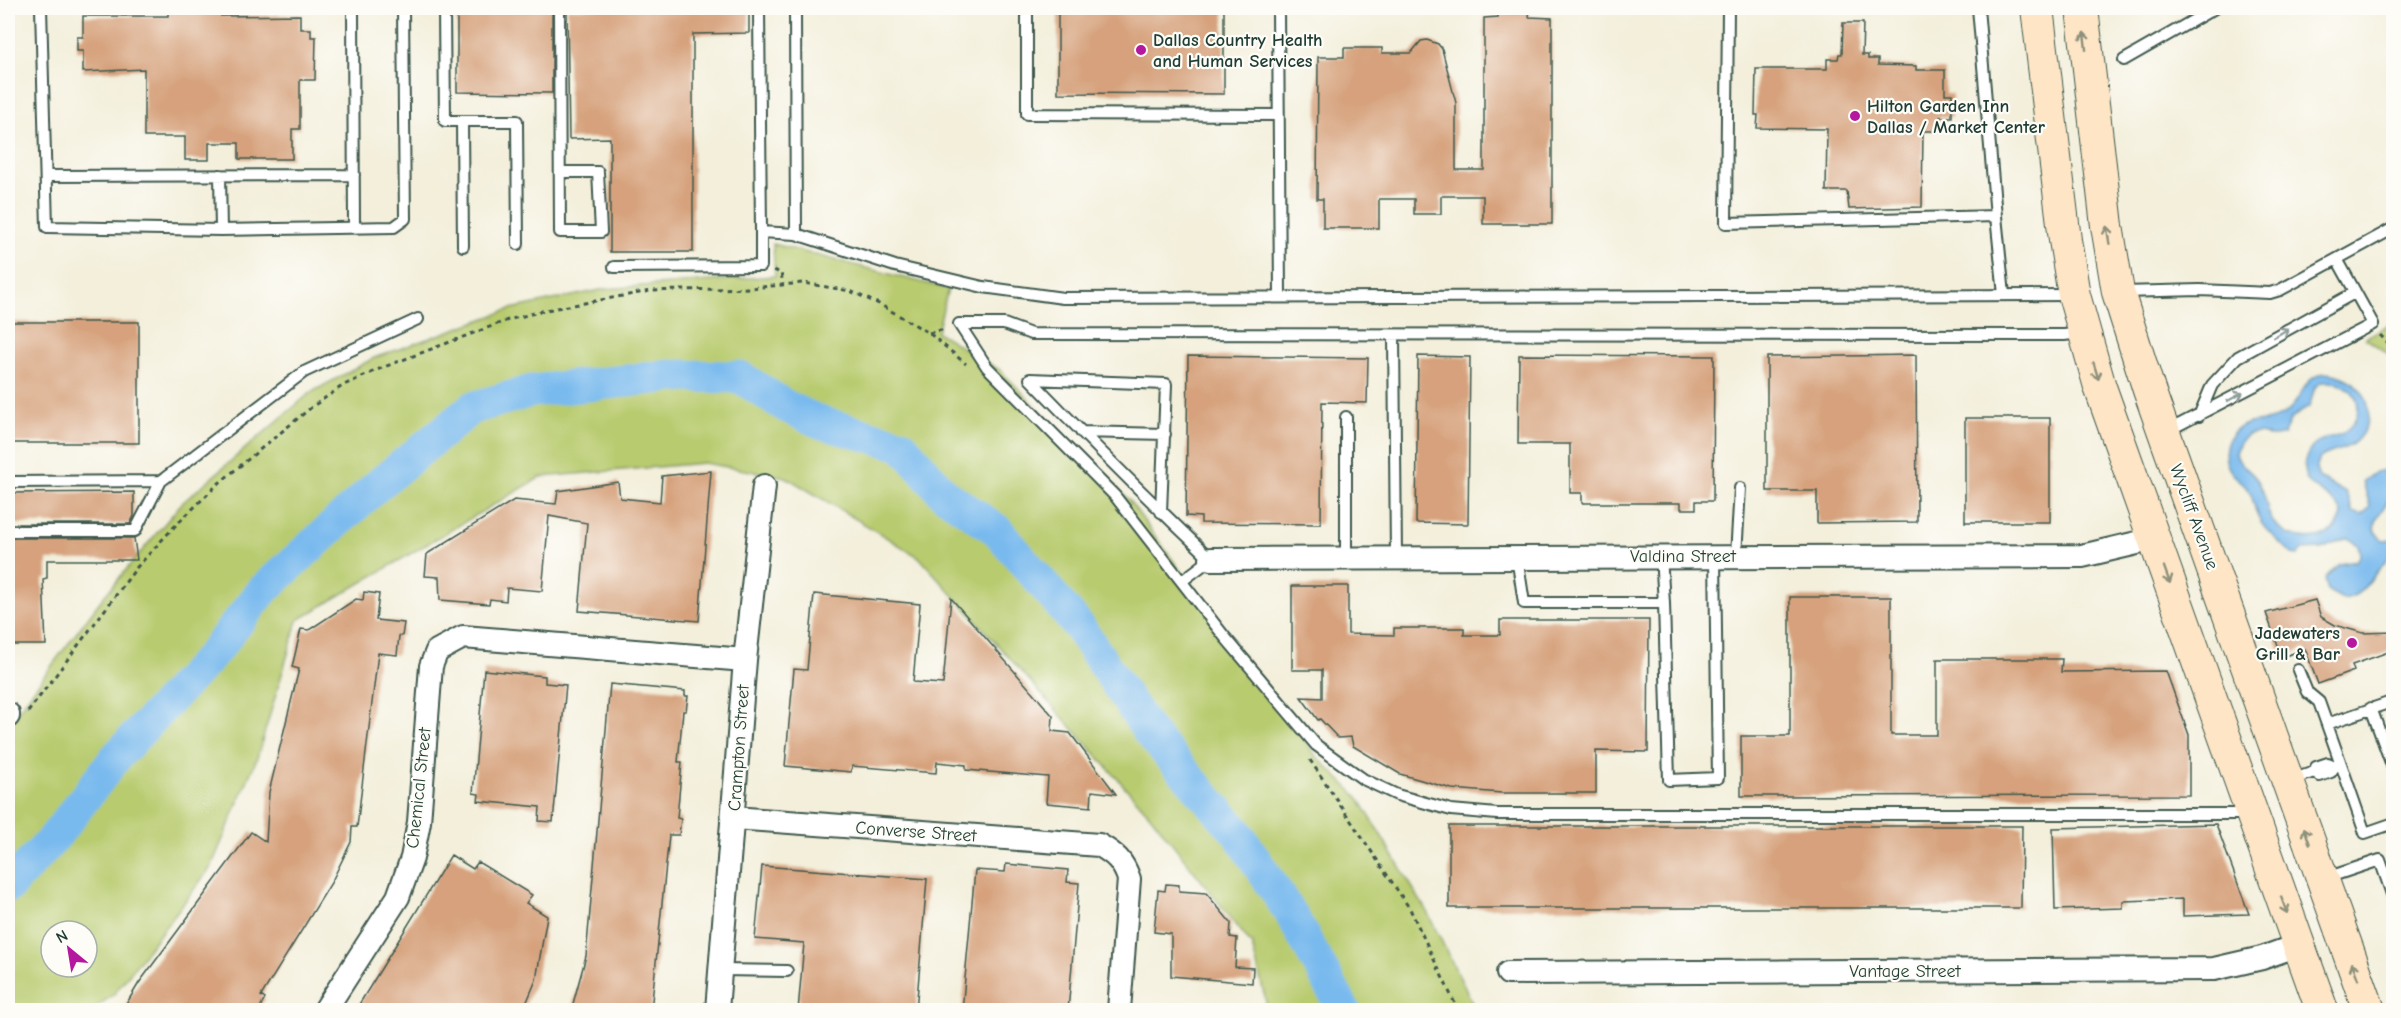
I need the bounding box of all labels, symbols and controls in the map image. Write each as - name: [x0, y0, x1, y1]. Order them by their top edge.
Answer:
- place label: Dallas Country Health and Human Services: [1153, 30, 1323, 72]
- one-way arrow: [2080, 31, 2091, 51]
- marker: Dallas Country Health and Human Services: [1134, 43, 1148, 57]
- place label: Hilton Garden Inn Dallas / Market Center: [1867, 96, 2046, 138]
- marker: Hilton Garden Inn Dallas / Market Center: [1848, 109, 1862, 123]
- one-way arrow: [2102, 225, 2113, 245]
- one-way arrow: [2272, 327, 2290, 338]
- one-way arrow: [2091, 361, 2102, 380]
- one-way arrow: [2226, 391, 2244, 402]
- street label: Wycliff Avenue: [2165, 461, 2223, 573]
- street label: Valdina Street: [1630, 546, 1737, 567]
- one-way arrow: [2163, 565, 2174, 584]
- place label: Jadewaters Grill & Bar: [2255, 623, 2341, 665]
- marker: Jadewaters Grill & Bar: [2345, 636, 2359, 650]
- street label: Crampton Street: [724, 683, 754, 812]
- street label: Chemical Street: [402, 726, 436, 850]
- street label: Converse Street: [855, 817, 978, 847]
- one-way arrow: [2301, 827, 2312, 846]
- one-way arrow: [2280, 895, 2291, 914]
- north arrow: [39, 919, 99, 979]
- text: N: [53, 926, 71, 947]
- street label: Vantage Street: [1849, 961, 1962, 982]
- one-way arrow: [2348, 962, 2359, 981]

